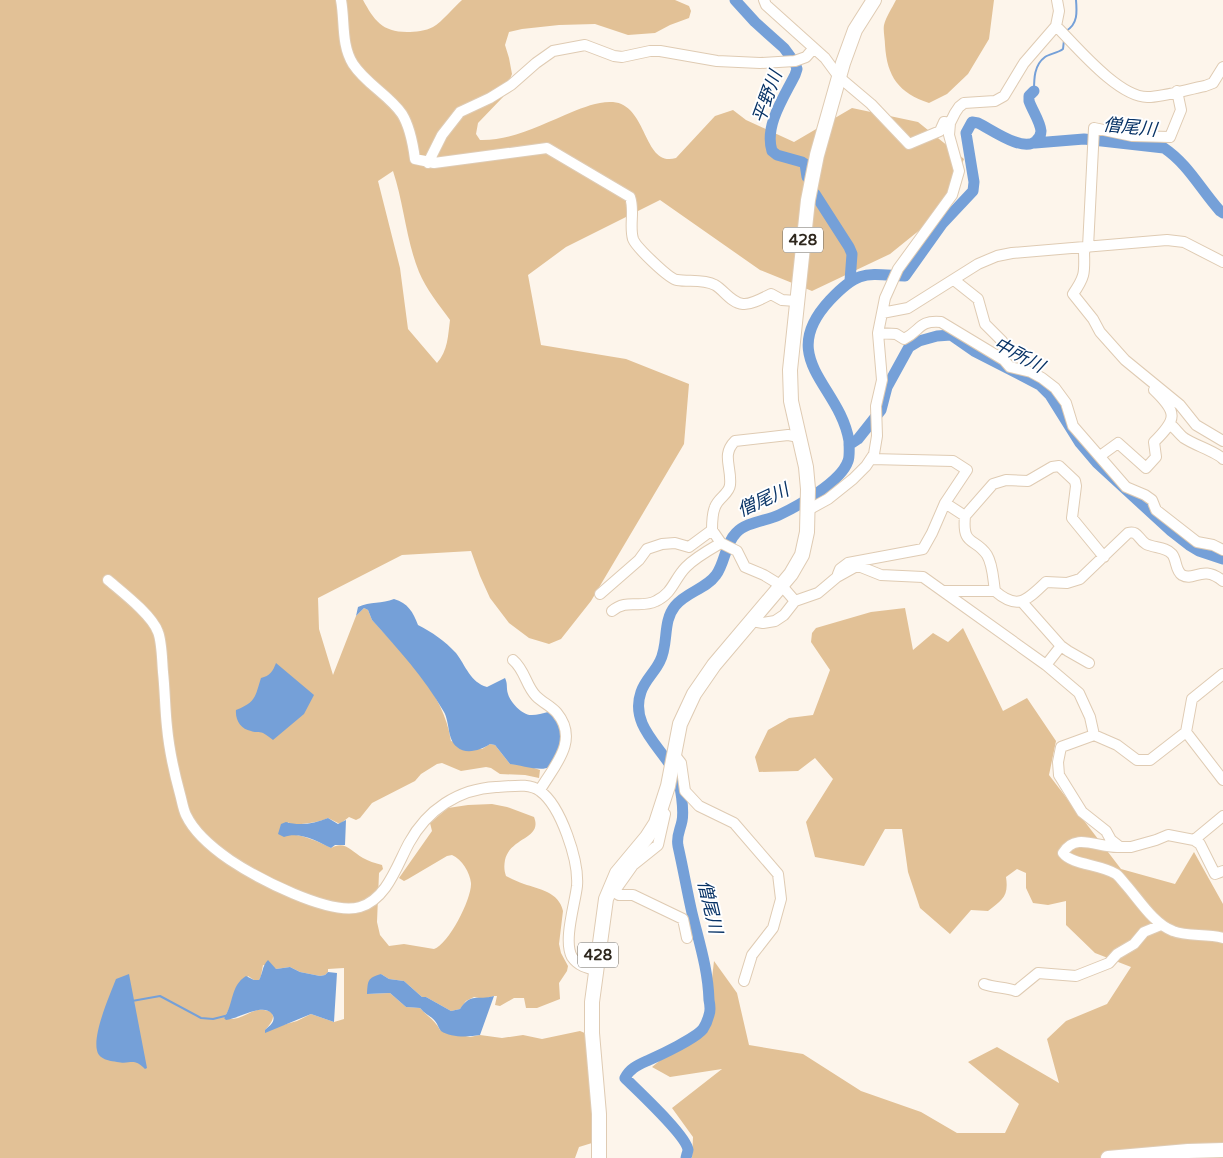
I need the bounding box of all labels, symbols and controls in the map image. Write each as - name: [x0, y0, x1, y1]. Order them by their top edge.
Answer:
- water label: 平野川: [747, 66, 787, 126]
- water label: 僧尾川: [1102, 113, 1160, 141]
- road number: 428: [783, 228, 823, 252]
- water label: 中所川: [990, 333, 1050, 378]
- water label: 僧尾川: [734, 478, 794, 521]
- water label: 僧尾川: [693, 878, 727, 938]
- road number: 428: [578, 942, 618, 968]

